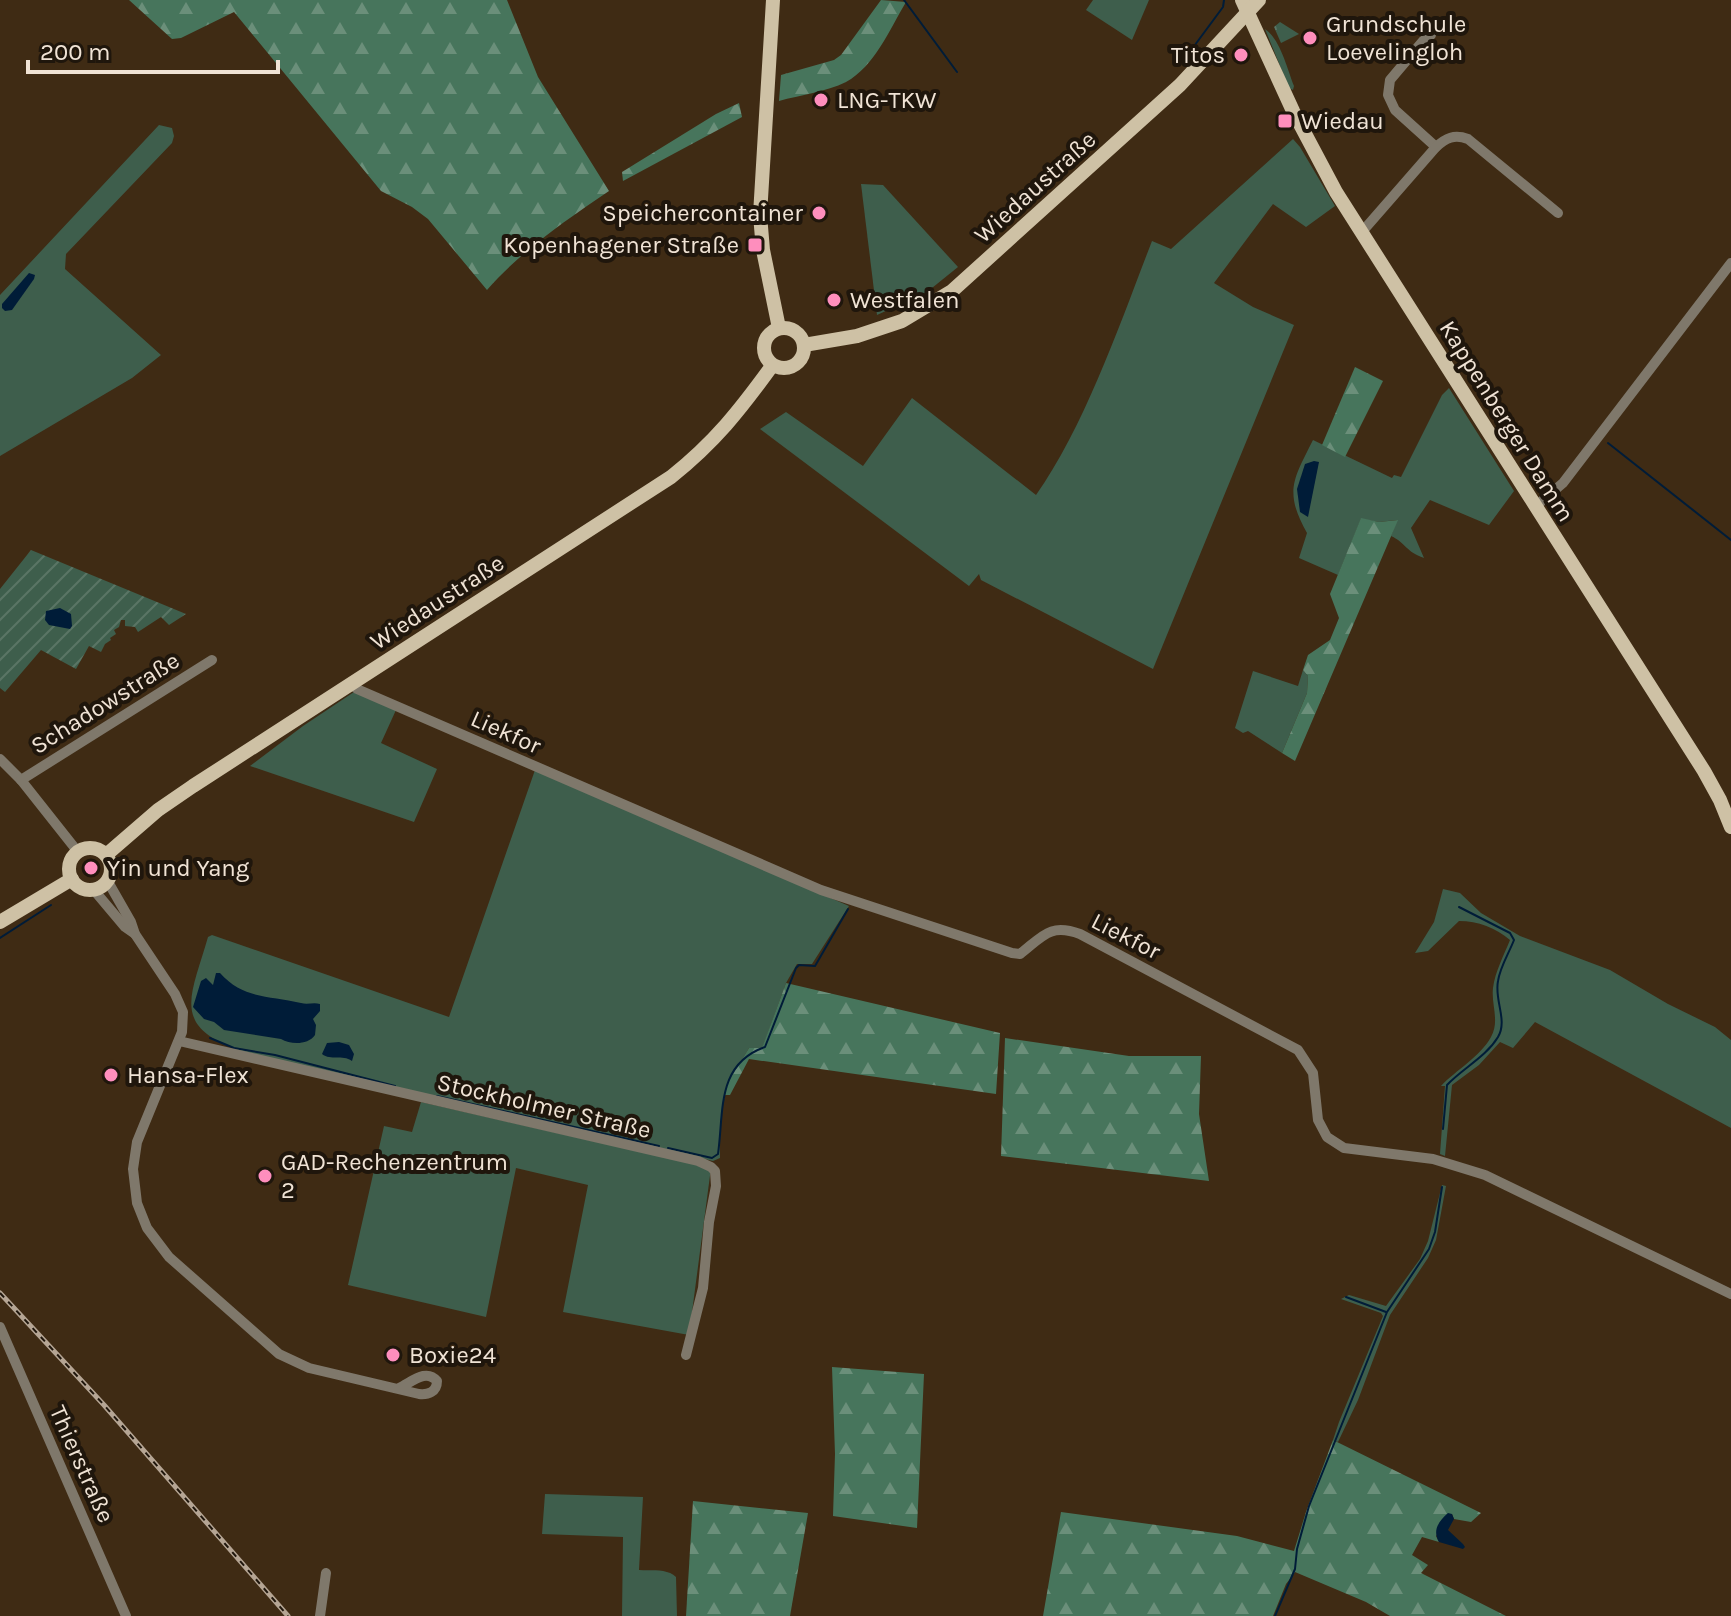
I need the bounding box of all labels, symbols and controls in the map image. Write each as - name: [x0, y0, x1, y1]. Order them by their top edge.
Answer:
- place label: Grundschule Loevelingloh: [1326, 10, 1466, 66]
- scale bar: [28, 24, 278, 74]
- marker: Grundschule Loevelingloh: [1301, 29, 1319, 47]
- text: 200 m: [40, 38, 111, 66]
- place label: Titos: [1171, 41, 1225, 69]
- marker: Titos: [1232, 46, 1250, 64]
- place label: LNG-TKW: [837, 86, 937, 114]
- marker: LNG-TKW: [812, 91, 830, 109]
- place label: Wiedau: [1301, 107, 1384, 135]
- marker: Wiedau: [1276, 112, 1294, 130]
- street label: Wiedaustraße: [969, 125, 1101, 249]
- place label: Speichercontainer: [602, 199, 803, 227]
- marker: Speichercontainer: [810, 204, 828, 222]
- place label: Kopenhagener Straße: [503, 231, 739, 259]
- marker: Kopenhagener Straße: [746, 236, 764, 254]
- place label: Westfalen: [850, 286, 960, 314]
- marker: Westfalen: [825, 291, 843, 309]
- street label: Kappenberger Damm: [1434, 315, 1580, 527]
- street label: Wiedaustraße: [365, 548, 509, 656]
- street label: Schadowstraße: [26, 646, 184, 760]
- street label: Liekfor: [467, 704, 546, 760]
- place label: Yin und Yang: [107, 854, 250, 882]
- marker: Yin und Yang: [82, 859, 100, 877]
- street label: Liekfor: [1087, 907, 1166, 965]
- place label: Hansa-Flex: [127, 1061, 249, 1089]
- marker: Hansa-Flex: [102, 1066, 120, 1084]
- street label: Stockholmer Straße: [434, 1068, 654, 1144]
- place label: GAD-Rechenzentrum 2: [281, 1148, 508, 1204]
- marker: GAD-Rechenzentrum 2: [256, 1167, 274, 1185]
- place label: Boxie24: [409, 1341, 496, 1369]
- marker: Boxie24: [384, 1346, 402, 1364]
- street label: Thierstraße: [44, 1401, 120, 1527]

